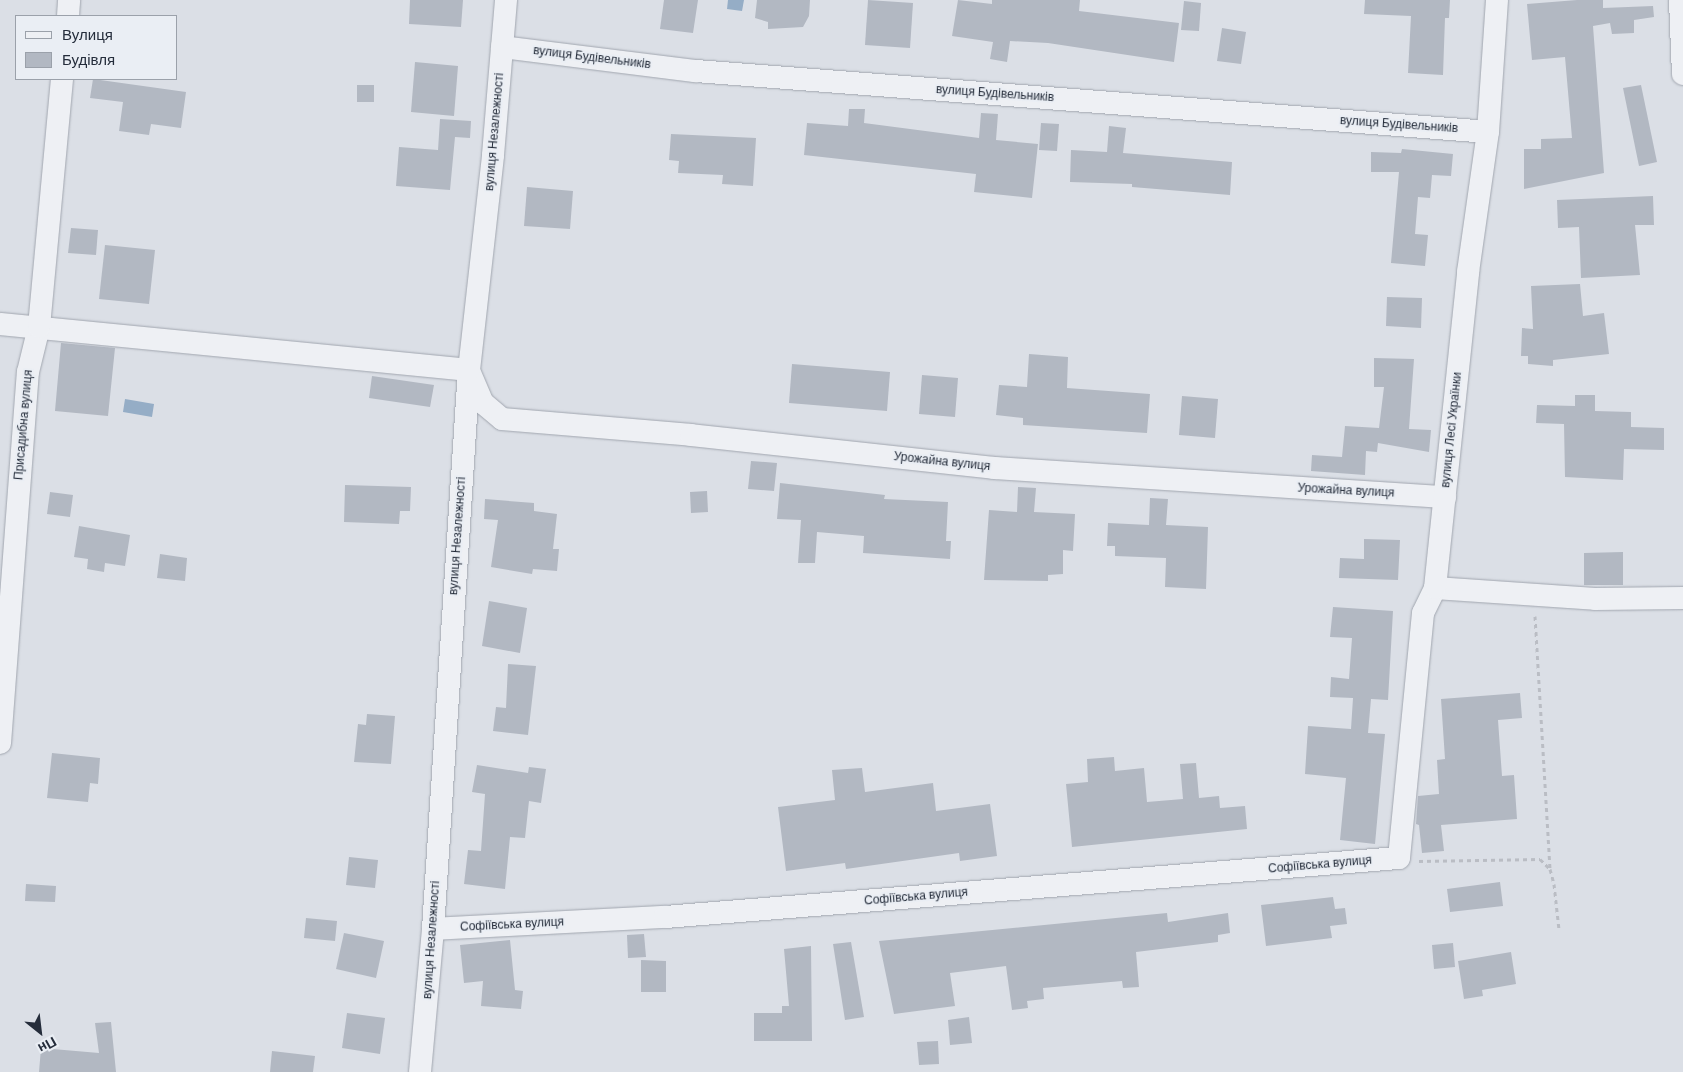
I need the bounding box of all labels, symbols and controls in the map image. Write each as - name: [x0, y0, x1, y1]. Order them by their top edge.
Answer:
- legend: [15, 15, 178, 80]
- text: Вулиця: [62, 25, 113, 45]
- street label: вулиця Будівельників: [532, 44, 652, 72]
- text: Будівля: [62, 50, 115, 70]
- street label: вулиця Незалежності: [483, 72, 507, 192]
- street label: вулиця Будівельників: [935, 83, 1055, 105]
- street label: вулиця Будівельників: [1339, 114, 1459, 136]
- street label: Присадибна вулиця: [12, 369, 36, 481]
- street label: вулиця Лесі Українки: [1439, 372, 1465, 488]
- street label: Урожайна вулиця: [893, 450, 991, 474]
- street label: вулиця Незалежності: [447, 476, 469, 596]
- street label: Урожайна вулиця: [1297, 481, 1395, 501]
- street label: Софіївська вулиця: [1268, 853, 1372, 877]
- street label: вулиця Незалежності: [421, 880, 443, 1000]
- street label: Софіївська вулиця: [864, 885, 968, 909]
- street label: Софіївська вулиця: [460, 915, 564, 935]
- north arrow: [15, 1007, 65, 1057]
- text: Пн: [35, 1033, 60, 1057]

